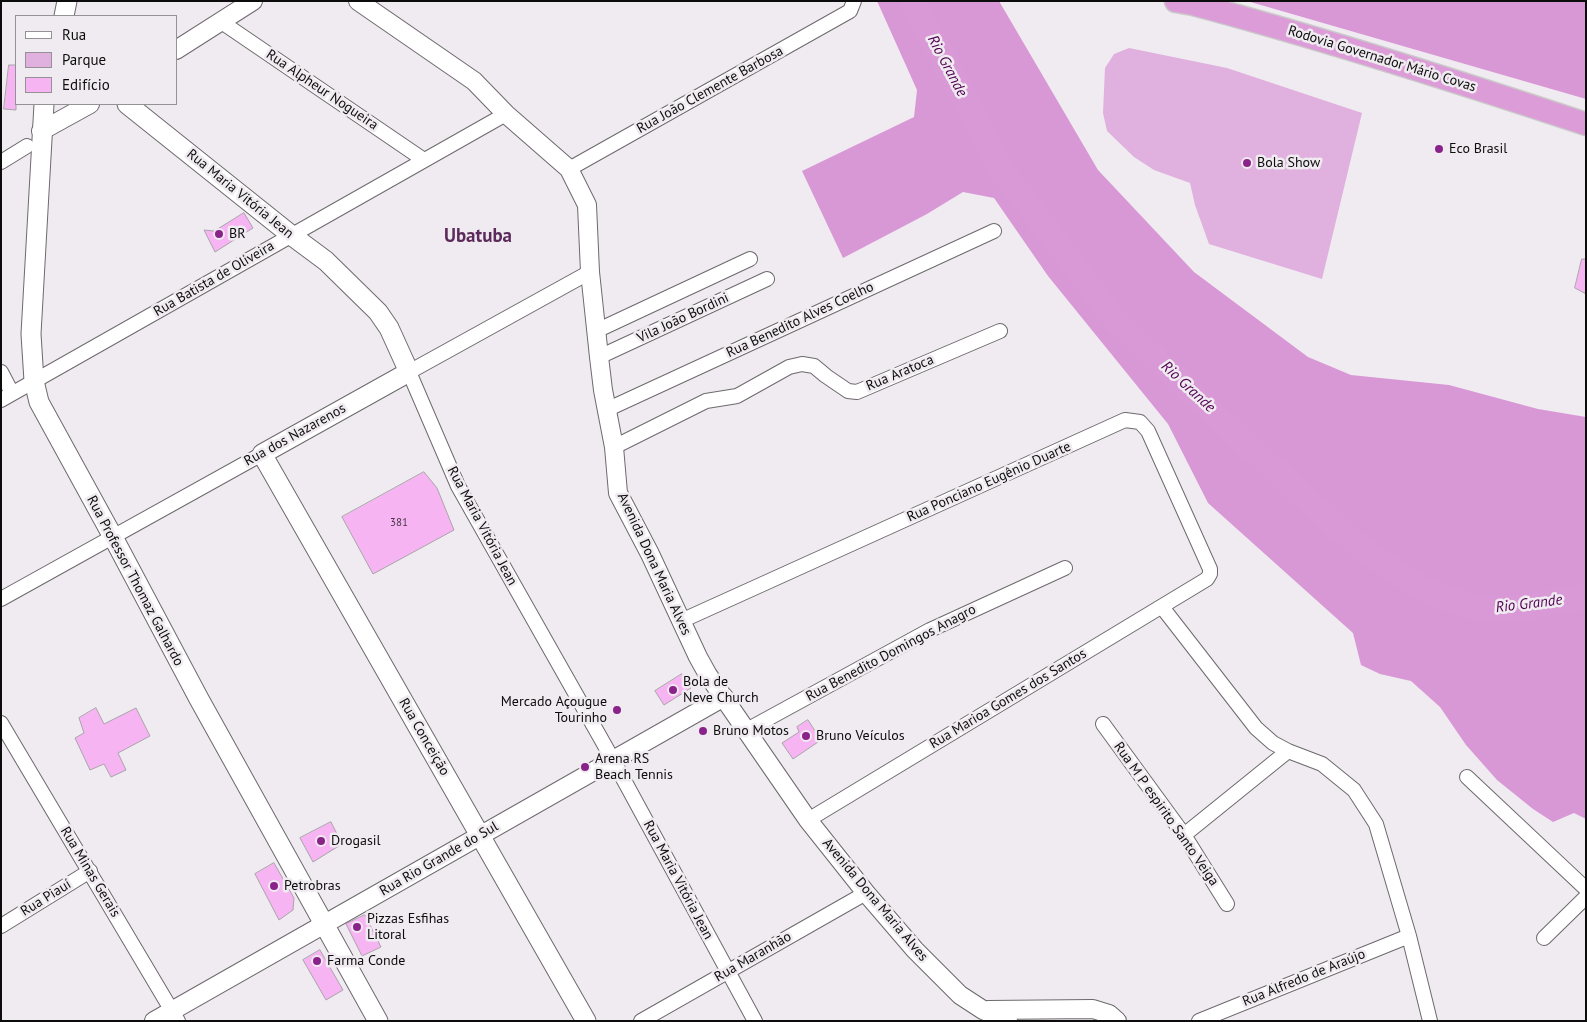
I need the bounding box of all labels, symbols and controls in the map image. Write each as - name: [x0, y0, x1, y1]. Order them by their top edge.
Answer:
- legend: [15, 15, 178, 105]
- street label: Rodovia Governador Mário Covas: [1286, 22, 1478, 96]
- text: Rua: [62, 25, 86, 44]
- water label: Rio Grande: [923, 32, 971, 100]
- street label: Rua João Clemente Barbosa: [634, 43, 786, 137]
- street label: Rua Alpheur Nogueira: [263, 46, 381, 134]
- text: Parque: [62, 50, 106, 69]
- text: Edifício: [62, 75, 110, 94]
- place label: Eco Brasil: [1449, 141, 1507, 157]
- marker: Eco Brasil: [1433, 143, 1445, 155]
- street label: Rua Maria Vitória Jean: [183, 146, 297, 242]
- place label: Bola Show: [1257, 155, 1320, 171]
- marker: Bola Show: [1241, 157, 1253, 169]
- place label: BR: [229, 226, 246, 242]
- district label: Ubatuba: [444, 226, 512, 248]
- marker: BR: [213, 228, 225, 240]
- street label: Rua Batista de Oliveira: [151, 238, 277, 320]
- street label: Rua Benedito Alves Coelho: [724, 278, 876, 362]
- street label: Vila João Bordini: [634, 289, 732, 347]
- street label: Rua Aratoca: [864, 351, 936, 395]
- water label: Rio Grande: [1157, 358, 1219, 416]
- street label: Rua dos Nazarenos: [241, 400, 349, 470]
- street label: Rua Ponciano Eugênio Duarte: [904, 438, 1074, 526]
- street label: Rua Maria Vitória Jean: [444, 464, 520, 588]
- street label: Avenida Dona Maria Alves: [614, 490, 694, 638]
- street label: Rua Professor Thomaz Galhardo: [83, 493, 187, 669]
- house number: 381: [390, 516, 408, 530]
- water label: Rio Grande: [1495, 591, 1563, 617]
- street label: Rua Benedito Domingos Anagro: [803, 601, 979, 705]
- street label: Rua Marioa Gomes dos Santos: [927, 645, 1089, 753]
- place label: Bola de Neve Church: [683, 674, 759, 706]
- marker: Bola de Neve Church: [667, 684, 679, 696]
- place label: Mercado Açougue Tourinho: [501, 694, 607, 726]
- street label: Rua Conceição: [395, 695, 453, 779]
- marker: Mercado Açougue Tourinho: [611, 704, 623, 716]
- place label: Bruno Motos: [713, 723, 789, 739]
- marker: Bruno Motos: [697, 725, 709, 737]
- place label: Bruno Veículos: [816, 728, 905, 744]
- marker: Bruno Veículos: [800, 730, 812, 742]
- street label: Rua M P espirito Santo Veiga: [1110, 739, 1222, 889]
- place label: Arena RS Beach Tennis: [595, 751, 673, 784]
- marker: Arena RS Beach Tennis: [579, 761, 591, 773]
- street label: Rua Rio Grande do Sul: [377, 818, 501, 900]
- street label: Rua Maria Vitória Jean: [640, 818, 716, 942]
- street label: Rua Minas Gerais: [56, 824, 124, 920]
- place label: Drogasil: [331, 833, 381, 849]
- marker: Drogasil: [315, 835, 327, 847]
- street label: Avenida Dona Maria Alves: [819, 835, 931, 965]
- street label: Rua Piauí: [18, 876, 74, 920]
- place label: Petrobras: [284, 878, 341, 894]
- marker: Petrobras: [268, 880, 280, 892]
- place label: Pizzas Esfihas Litoral: [367, 911, 449, 944]
- marker: Pizzas Esfihas Litoral: [351, 921, 363, 933]
- street label: Rua Maranhão: [712, 928, 794, 986]
- street label: Rua Alfredo de Araújo: [1240, 946, 1368, 1010]
- place label: Farma Conde: [327, 953, 405, 969]
- marker: Farma Conde: [311, 955, 323, 967]

